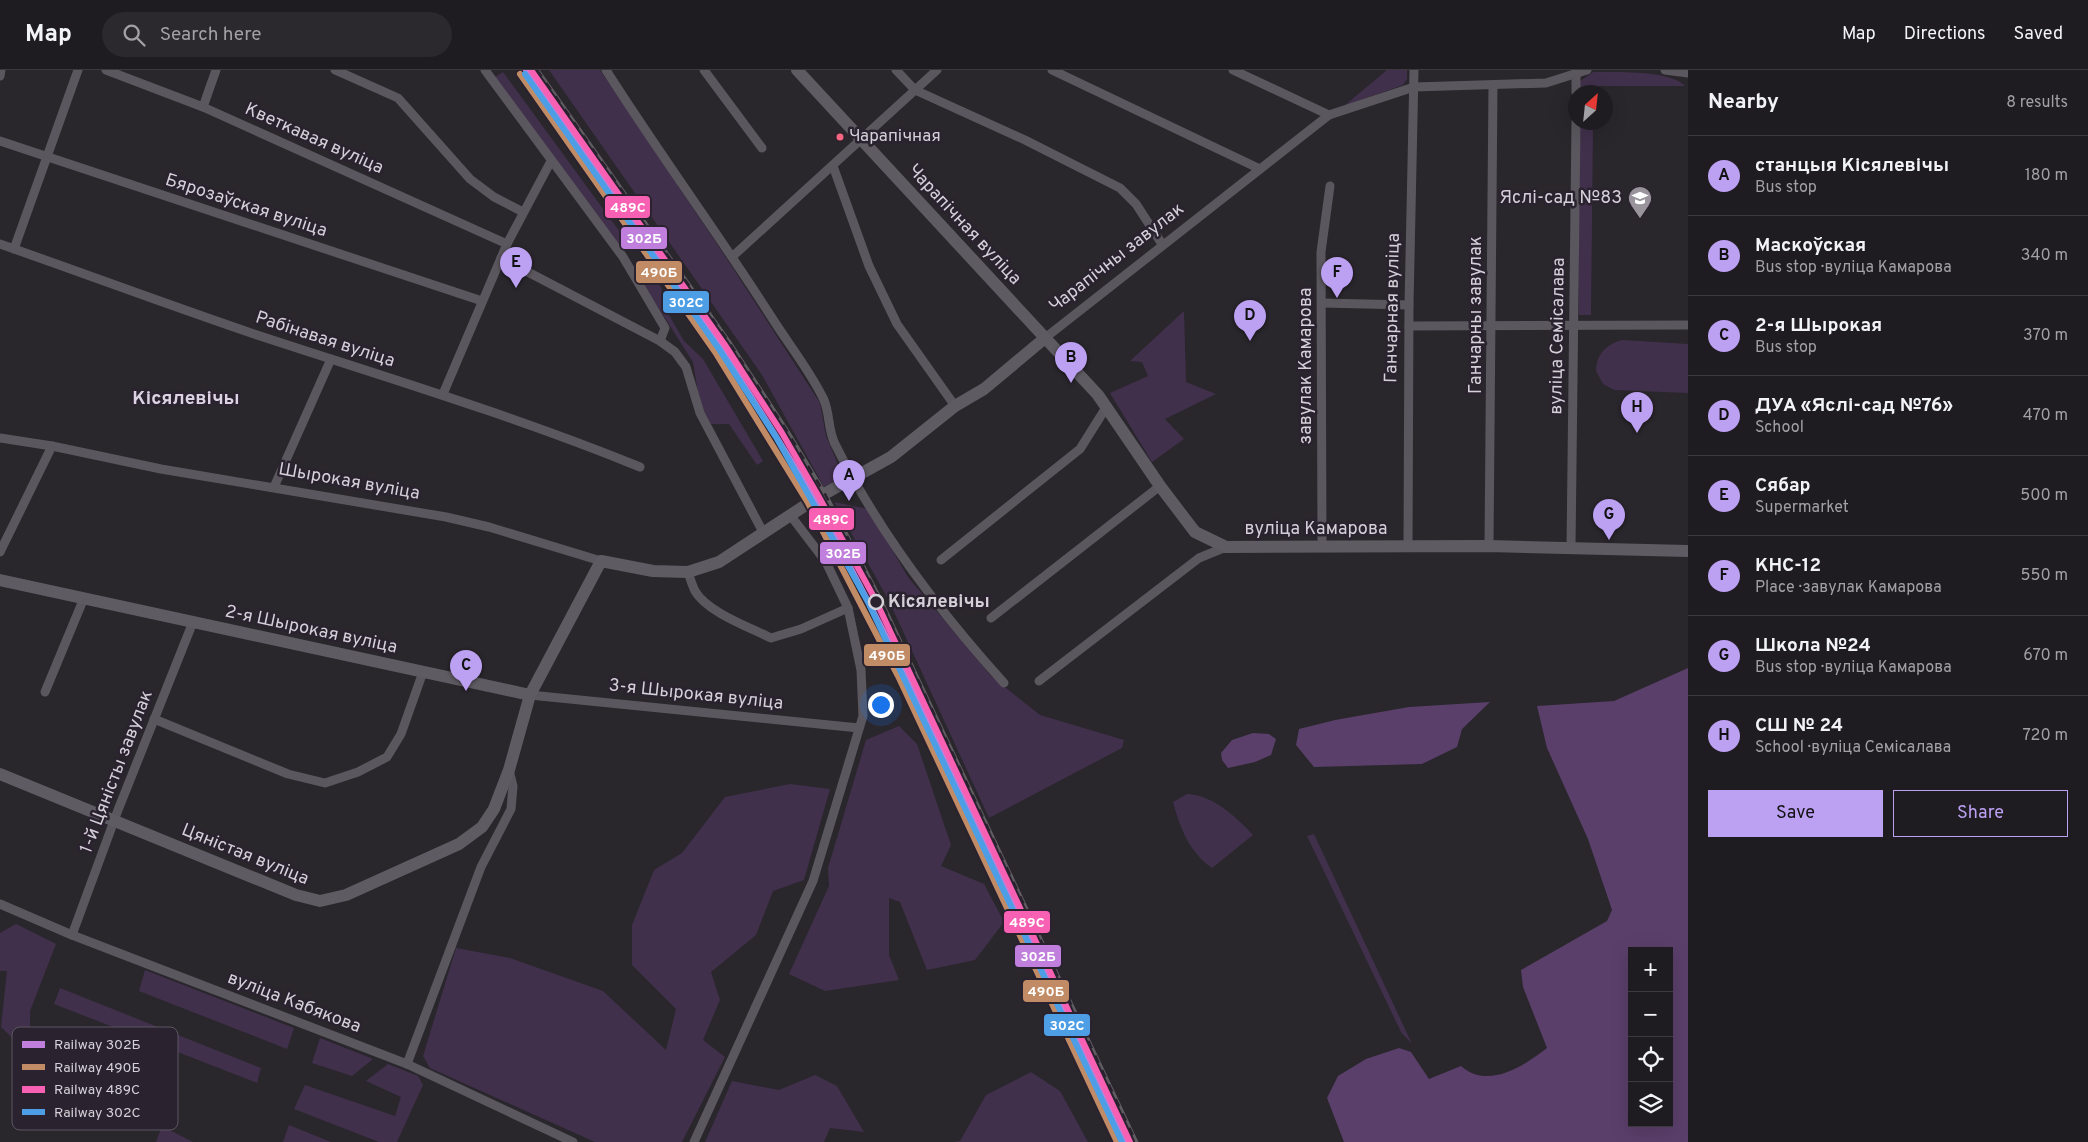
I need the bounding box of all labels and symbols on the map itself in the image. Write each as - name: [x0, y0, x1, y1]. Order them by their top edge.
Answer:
- north arrow: [1568, 85, 1613, 130]
- street label: Кветкавая вуліца: [241, 98, 387, 180]
- place label: Чарапічная: [849, 126, 941, 148]
- marker: Чарапічная: [835, 132, 845, 142]
- street label: Чарапічная вуліца: [902, 160, 1026, 290]
- street label: Бярозаўская вуліца: [162, 169, 330, 243]
- school or university icon: Яслі-сад №83: [1627, 185, 1653, 219]
- place label: Яслі-сад №83: [1499, 187, 1622, 210]
- line badge: 489С: [604, 195, 651, 219]
- street label: Чарапічны завулак: [1045, 198, 1189, 318]
- text: 489С: [610, 200, 646, 217]
- line badge: 302Б: [620, 226, 668, 250]
- text: 302Б: [626, 231, 662, 248]
- street label: Ганчарная вуліца: [1380, 233, 1406, 383]
- street label: Ганчарны завулак: [1465, 236, 1488, 394]
- pin: E: [500, 247, 532, 288]
- pin: F: [1321, 257, 1353, 298]
- street label: вуліца Семісалава: [1545, 257, 1571, 415]
- line badge: 490Б: [635, 260, 683, 284]
- text: 490Б: [641, 265, 677, 282]
- street label: завулак Камарова: [1295, 288, 1318, 445]
- line badge: 302С: [662, 290, 710, 314]
- text: 302С: [669, 295, 703, 312]
- pin: D: [1234, 300, 1266, 341]
- street label: Рабінавая вуліца: [252, 307, 398, 373]
- pin: B: [1055, 342, 1087, 383]
- district label: Кісялевічы: [132, 387, 240, 411]
- pin: H: [1621, 392, 1653, 433]
- street label: Шырокая вуліца: [276, 458, 422, 506]
- pin: A: [833, 460, 865, 501]
- pin: G: [1593, 499, 1625, 540]
- line badge: 489С: [808, 507, 855, 531]
- text: 489С: [813, 512, 849, 529]
- street label: вуліца Камарова: [1244, 518, 1388, 541]
- line badge: 302Б: [819, 541, 867, 565]
- text: 302Б: [825, 546, 861, 563]
- place label: Кісялевічы: [888, 591, 990, 614]
- marker: Кісялевічы: [868, 594, 884, 610]
- street label: 2-я Шырокая вуліца: [223, 601, 399, 659]
- line badge: 490Б: [863, 643, 911, 667]
- text: 490Б: [869, 648, 905, 665]
- pin: C: [450, 650, 482, 691]
- street label: 3-я Шырокая вуліца: [608, 674, 784, 716]
- street label: 1-й Цяністы завулак: [75, 687, 159, 857]
- your location: [868, 692, 894, 718]
- street label: Цяністая вуліца: [178, 819, 312, 891]
- line badge: 489С: [1003, 910, 1051, 934]
- text: 489С: [1009, 915, 1045, 932]
- line badge: 302Б: [1014, 944, 1062, 968]
- text: 302Б: [1020, 949, 1056, 966]
- street label: вуліца Кабякова: [224, 967, 364, 1039]
- line badge: 490Б: [1022, 979, 1070, 1003]
- text: 490Б: [1028, 984, 1064, 1001]
- line badge: 302С: [1043, 1013, 1091, 1037]
- text: 302С: [1050, 1018, 1084, 1035]
- legend: [12, 1027, 178, 1130]
- text: Railway 302Б: [54, 1037, 141, 1054]
- text: Railway 490Б: [54, 1060, 141, 1077]
- text: Railway 489С: [54, 1082, 140, 1099]
- text: Railway 302С: [54, 1105, 141, 1122]

